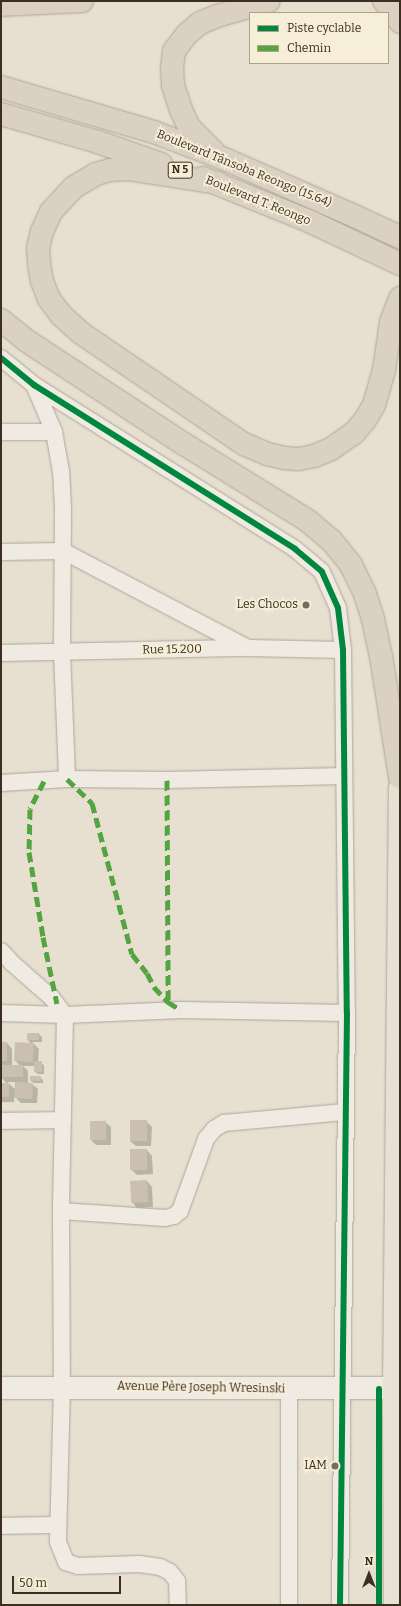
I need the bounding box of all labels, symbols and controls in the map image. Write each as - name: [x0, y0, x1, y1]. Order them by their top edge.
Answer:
- legend: [249, 12, 389, 64]
- text: Piste cyclable: [287, 21, 361, 35]
- text: Chemin: [287, 41, 331, 55]
- street label: Boulevard Tânsoba Reongo (15.64): [154, 127, 334, 211]
- road number: N 5: [167, 161, 193, 179]
- street label: Boulevard T. Reongo: [203, 173, 313, 229]
- place label: Les Chocos: [236, 598, 298, 612]
- marker: Les Chocos: [301, 600, 311, 610]
- street label: Rue 15.200: [142, 642, 202, 658]
- street label: Avenue Père Joseph Wresinski: [117, 1379, 285, 1397]
- place label: IAM: [304, 1459, 327, 1473]
- marker: IAM: [330, 1461, 340, 1471]
- north arrow: [349, 1554, 389, 1594]
- text: N: [365, 1555, 373, 1568]
- scale bar: [14, 1568, 123, 1594]
- text: 50 m: [19, 1576, 47, 1590]

